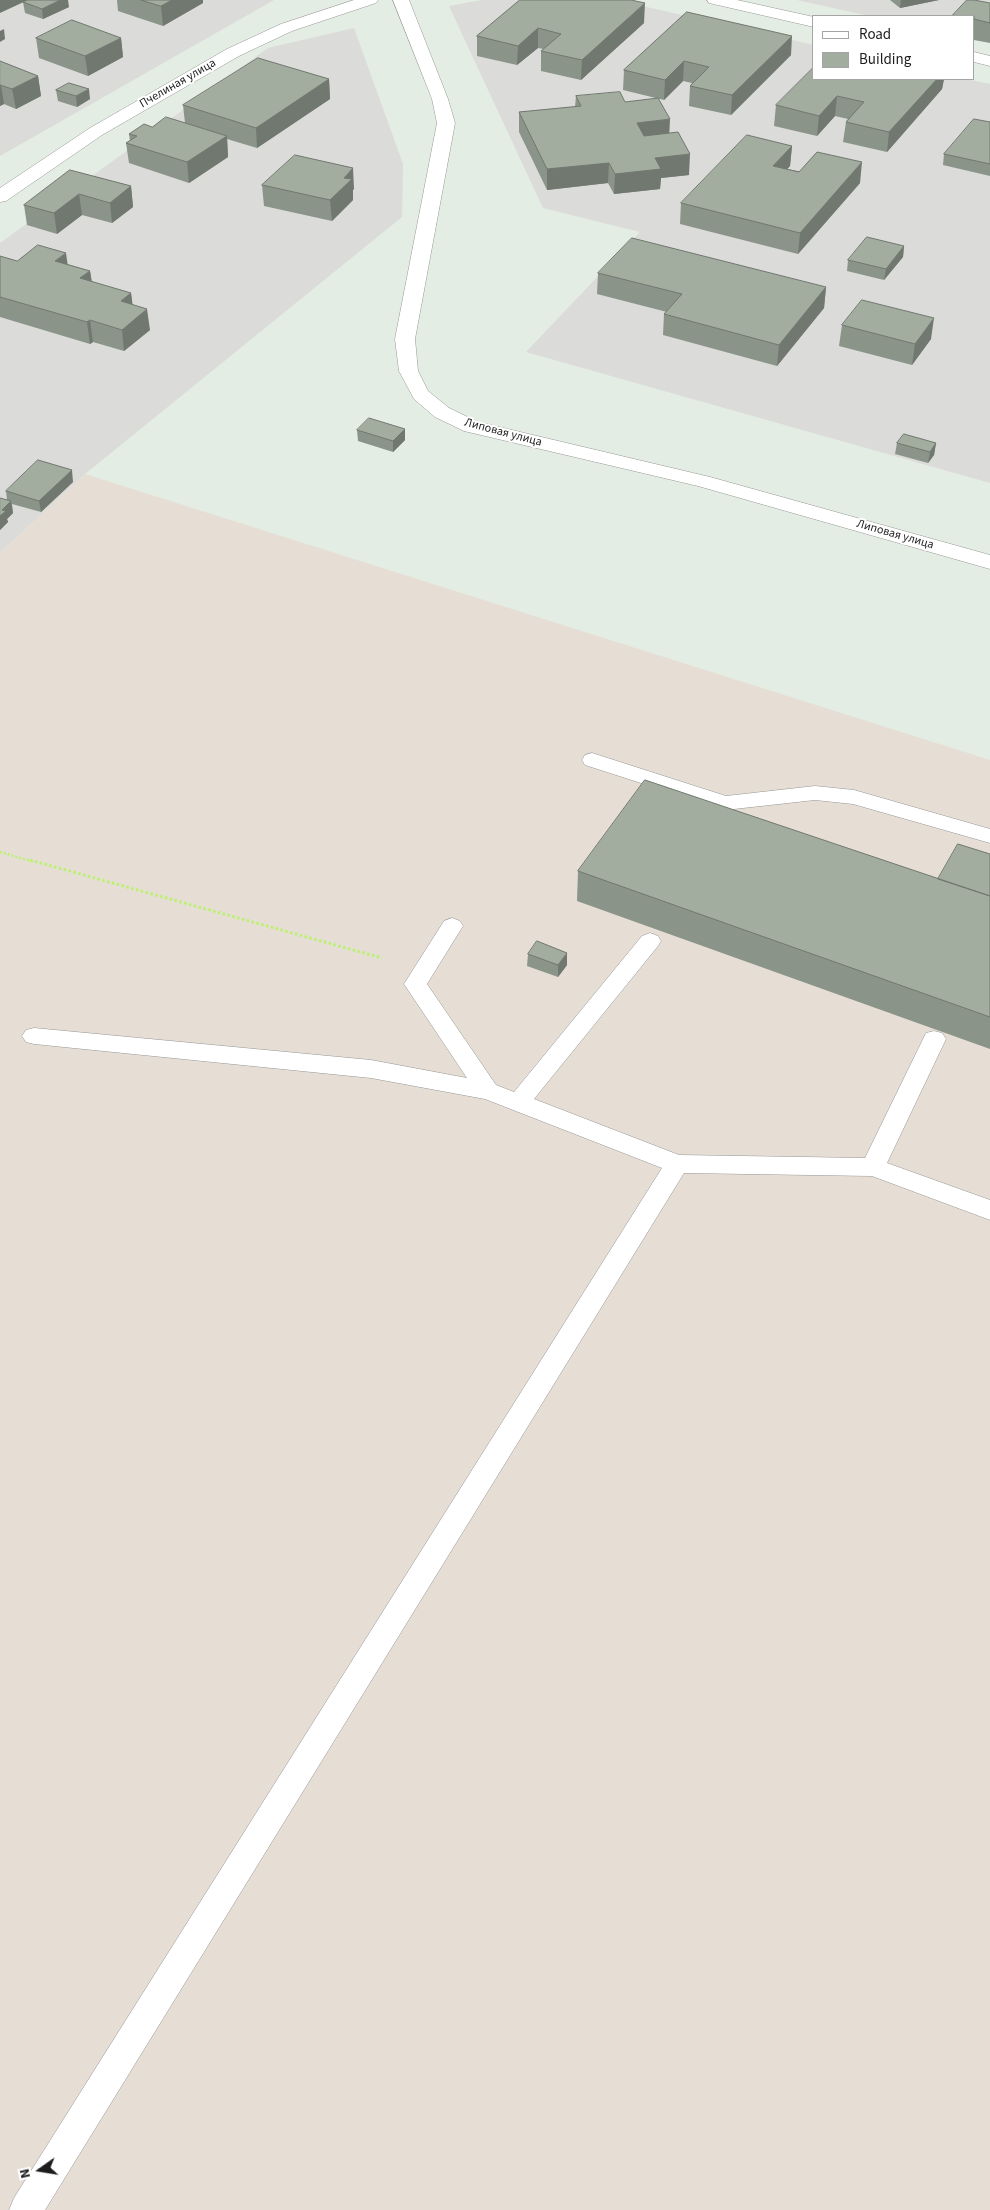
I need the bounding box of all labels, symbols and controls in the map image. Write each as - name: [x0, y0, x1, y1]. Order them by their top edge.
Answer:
- legend: [812, 15, 975, 80]
- text: Road: [859, 24, 891, 45]
- text: Building: [859, 49, 911, 70]
- street label: Пчелиная улица: [137, 56, 219, 112]
- street label: Липовая улица: [463, 416, 543, 450]
- street label: Липовая улица: [855, 517, 935, 553]
- north arrow: [15, 2145, 65, 2195]
- text: N: [15, 2167, 36, 2180]

